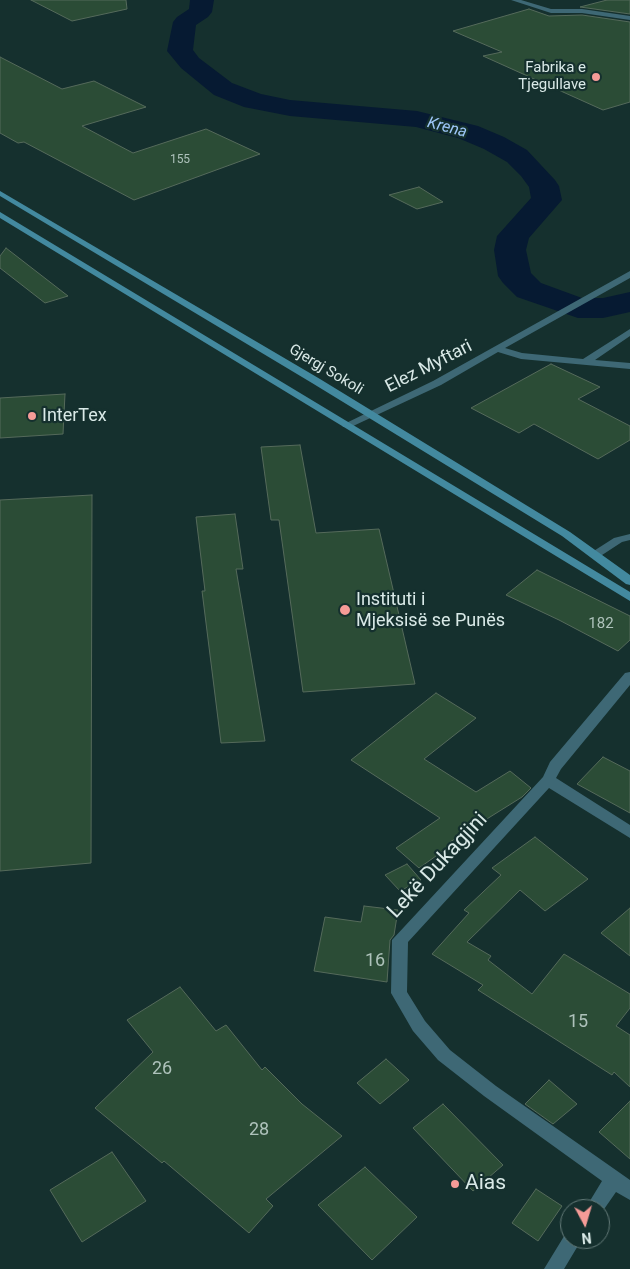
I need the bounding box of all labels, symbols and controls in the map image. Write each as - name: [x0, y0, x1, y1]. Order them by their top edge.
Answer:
- place label: Fabrika e Tjegullave: [518, 59, 586, 94]
- marker: Fabrika e Tjegullave: [590, 71, 602, 83]
- water label: Krena: [425, 114, 469, 142]
- house number: 155: [170, 153, 190, 167]
- street label: Elez Myftari: [382, 336, 476, 398]
- street label: Gjergj Sokoli: [286, 341, 366, 399]
- place label: InterTex: [42, 405, 107, 427]
- marker: InterTex: [26, 410, 38, 422]
- place label: Instituti i Mjeksisë se Punës: [356, 589, 505, 632]
- marker: Instituti i Mjeksisë se Punës: [338, 603, 352, 617]
- house number: 182: [588, 615, 614, 633]
- street label: Lekë Dukagjini: [383, 808, 493, 924]
- house number: 16: [365, 950, 385, 972]
- house number: 15: [568, 1011, 588, 1033]
- house number: 26: [152, 1058, 172, 1080]
- house number: 28: [249, 1119, 269, 1141]
- place label: Aias: [465, 1171, 506, 1197]
- marker: Aias: [449, 1178, 461, 1190]
- north arrow: [560, 1199, 610, 1249]
- text: N: [581, 1229, 592, 1246]

